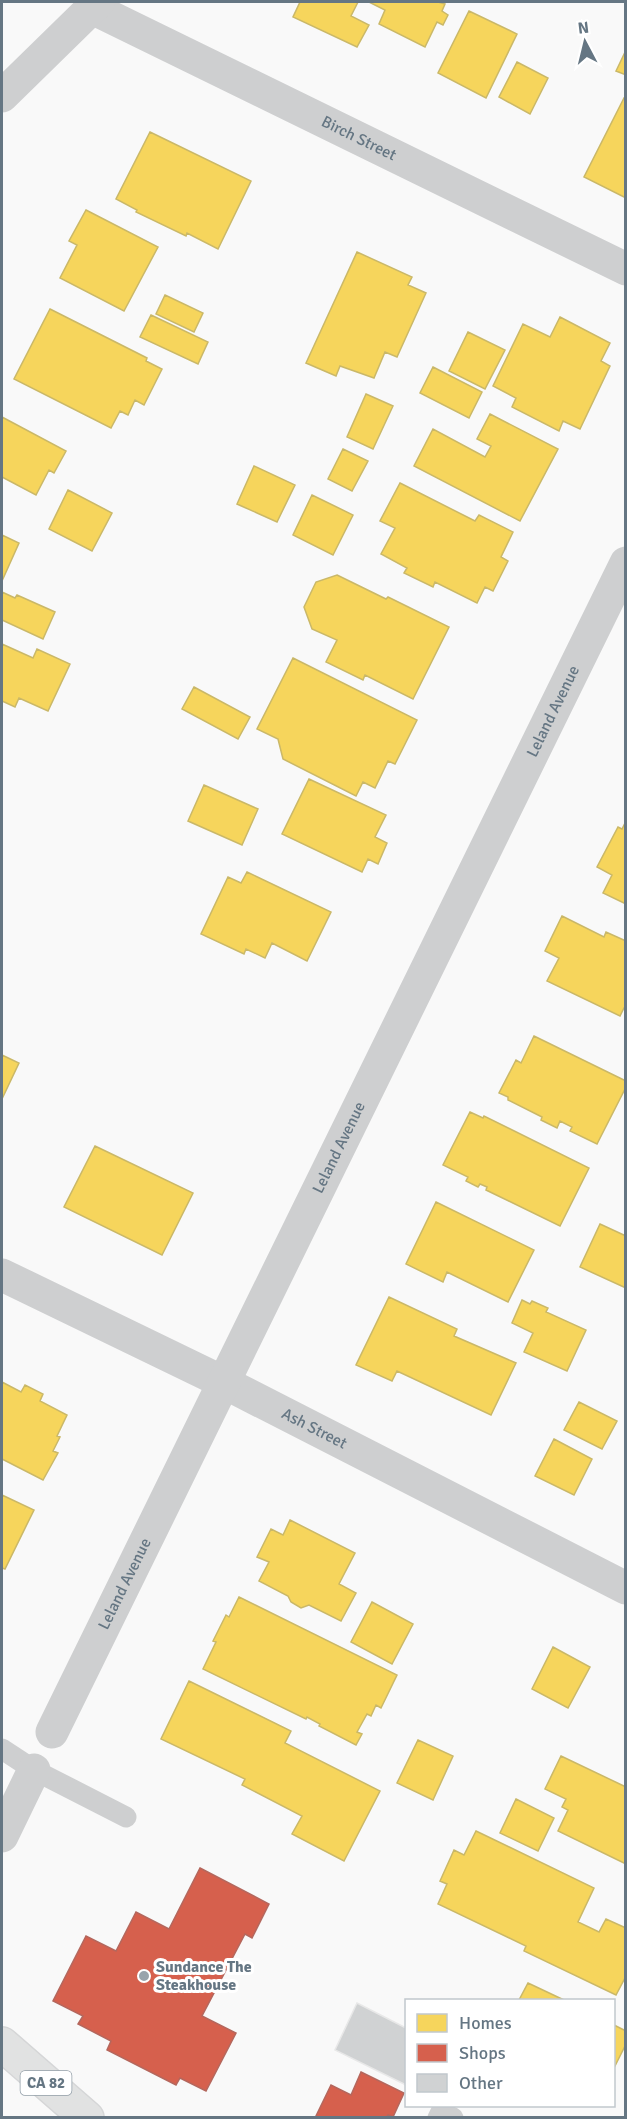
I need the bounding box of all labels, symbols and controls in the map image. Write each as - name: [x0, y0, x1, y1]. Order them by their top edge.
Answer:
- north arrow: [555, 12, 615, 72]
- text: N: [577, 18, 590, 39]
- street label: Birch Street: [318, 112, 400, 165]
- street label: Leland Avenue: [522, 662, 584, 761]
- street label: Leland Avenue: [308, 1099, 370, 1197]
- street label: Ash Street: [278, 1404, 351, 1454]
- street label: Leland Avenue: [94, 1535, 156, 1633]
- place label: Sundance The Steakhouse: [156, 1957, 252, 1995]
- marker: Sundance The Steakhouse: [137, 1969, 151, 1983]
- legend: [405, 1999, 615, 2107]
- text: Homes: [459, 2012, 512, 2034]
- text: Shops: [459, 2042, 506, 2064]
- road number: CA 82: [20, 2071, 72, 2095]
- text: Other: [459, 2072, 503, 2094]

